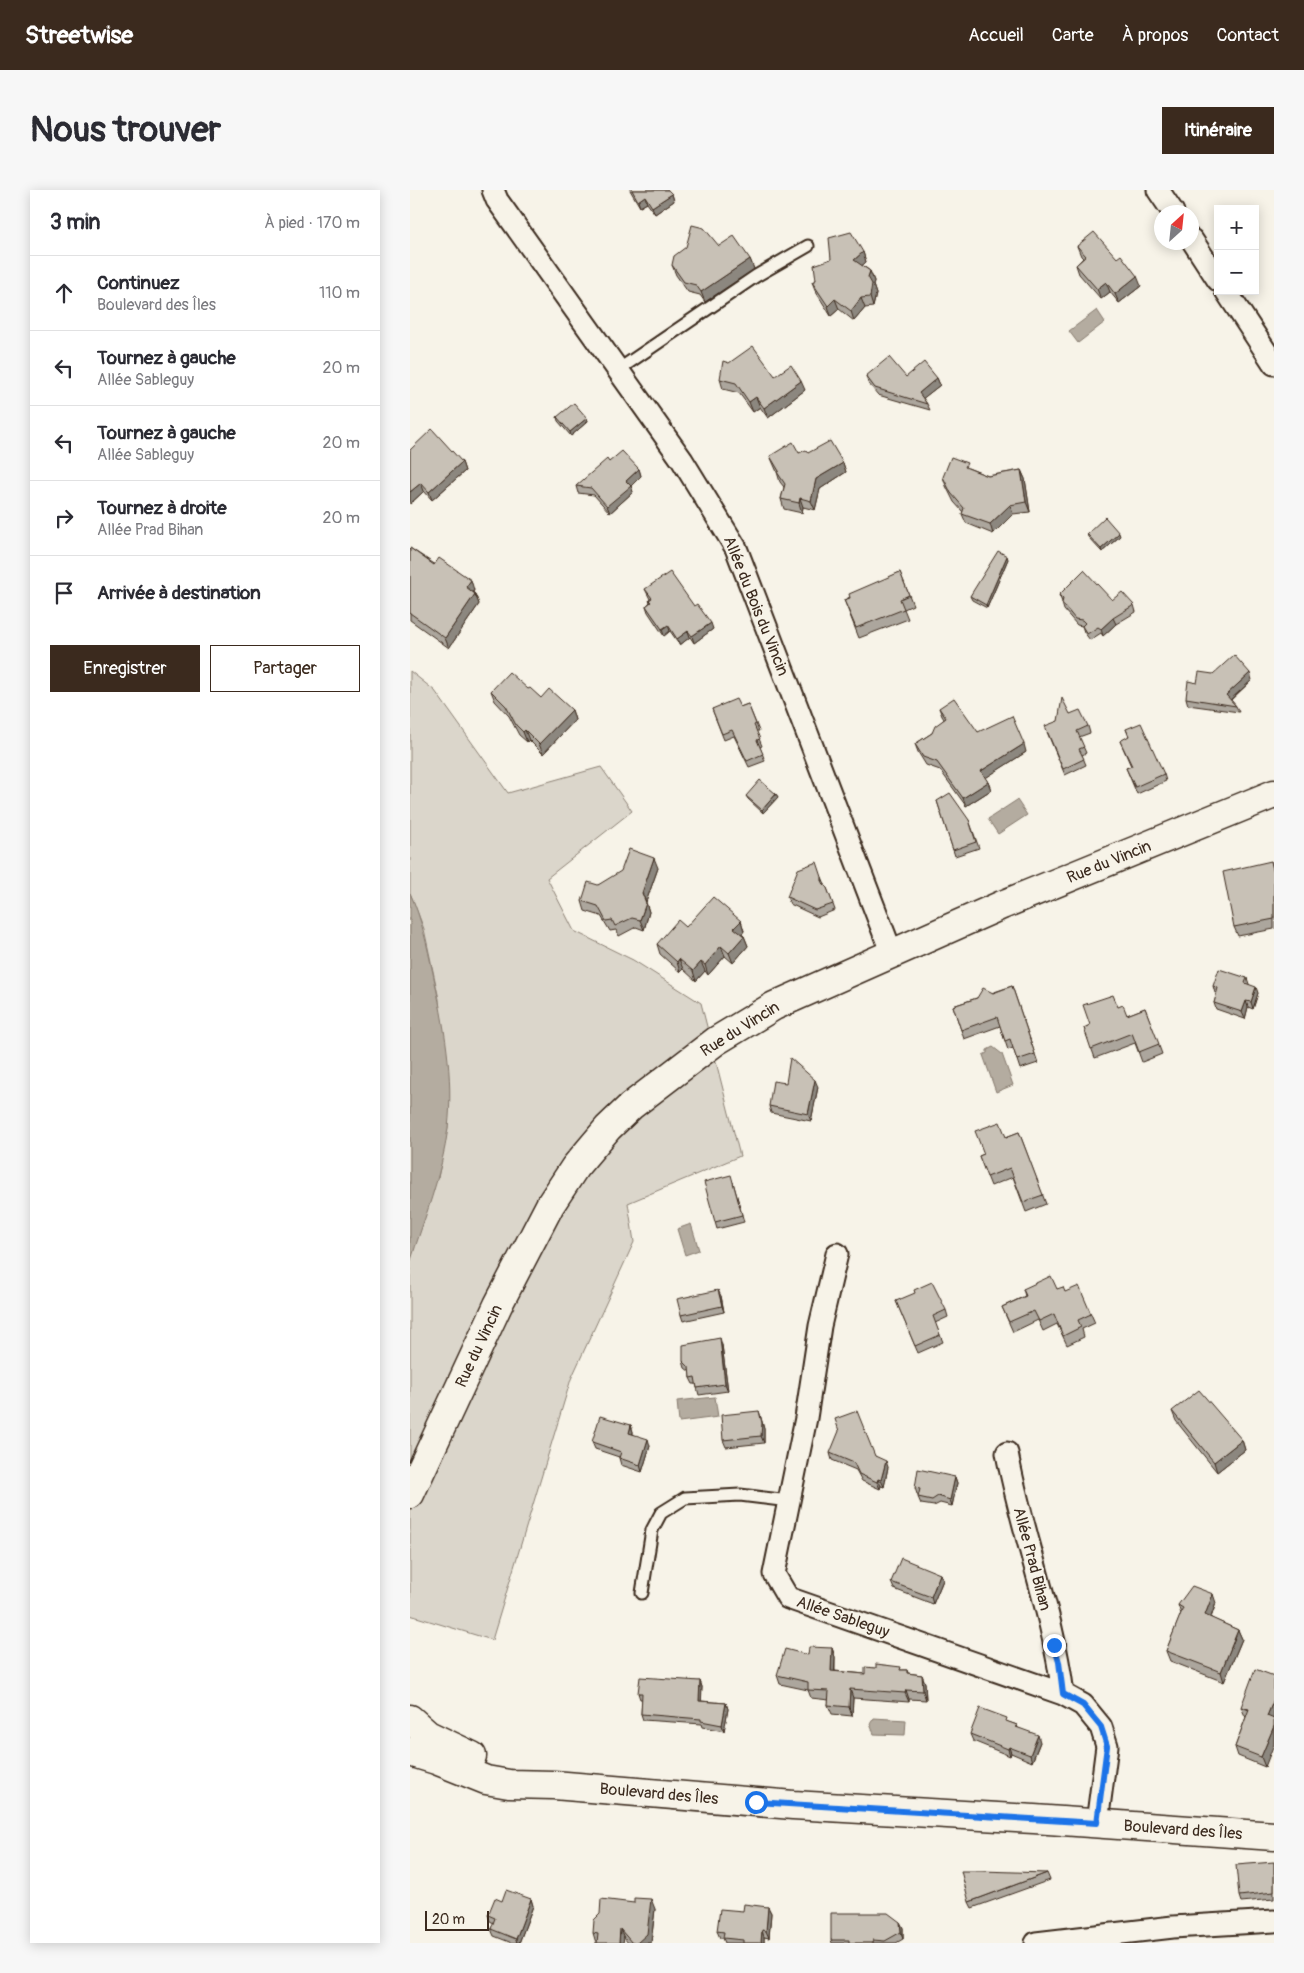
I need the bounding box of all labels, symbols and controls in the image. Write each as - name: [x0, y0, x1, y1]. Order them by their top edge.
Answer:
- text: Streetwise: [25, 21, 133, 50]
- text: Accueil: [968, 24, 1024, 47]
- text: Carte: [1052, 24, 1094, 47]
- text: À propos: [1122, 24, 1188, 47]
- text: Contact: [1216, 24, 1279, 47]
- button: Itinéraire: [1162, 107, 1274, 154]
- text: Nous trouver: [30, 108, 221, 152]
- north arrow: [1154, 205, 1199, 250]
- map controls: [1214, 205, 1259, 295]
- button: +: [1214, 205, 1259, 250]
- text: 3 min: [50, 209, 100, 236]
- text: À pied · 170 m: [264, 213, 360, 233]
- button: −: [1214, 250, 1259, 295]
- text: Continuez: [97, 271, 180, 295]
- icon: ahead: [50, 279, 78, 307]
- text: 110 m: [319, 283, 360, 303]
- text: Boulevard des Îles: [97, 295, 216, 315]
- text: Tournez à gauche: [97, 346, 236, 370]
- icon: left: [50, 354, 78, 382]
- text: 20 m: [322, 358, 360, 378]
- text: Allée Sableguy: [97, 370, 194, 390]
- text: Tournez à gauche: [97, 421, 236, 445]
- icon: left: [50, 429, 78, 457]
- text: 20 m: [322, 433, 360, 453]
- text: Allée Sableguy: [97, 445, 194, 465]
- text: Tournez à droite: [97, 496, 227, 520]
- icon: right: [50, 504, 78, 532]
- text: 20 m: [322, 508, 360, 528]
- text: Allée Prad Bihan: [97, 520, 203, 540]
- street label: Allée du Bois du Vincin: [719, 533, 793, 679]
- icon: arrive: [50, 579, 78, 607]
- text: Arrivée à destination: [97, 581, 261, 605]
- button: Enregistrer: [50, 645, 200, 692]
- button: Partager: [210, 645, 360, 692]
- street label: Rue du Vincin: [1064, 836, 1154, 888]
- street label: Rue du Vincin: [697, 997, 783, 1061]
- street label: Rue du Vincin: [451, 1301, 507, 1391]
- street label: Allée Prad Bihan: [1009, 1505, 1055, 1613]
- street label: Allée Sableguy: [794, 1592, 892, 1642]
- route end: [1043, 1634, 1066, 1657]
- street label: Boulevard des Îles: [599, 1779, 719, 1809]
- route start: [745, 1791, 768, 1814]
- street label: Boulevard des Îles: [1123, 1816, 1243, 1844]
- scale bar: [425, 1908, 489, 1931]
- text: 20 m: [432, 1911, 465, 1928]

